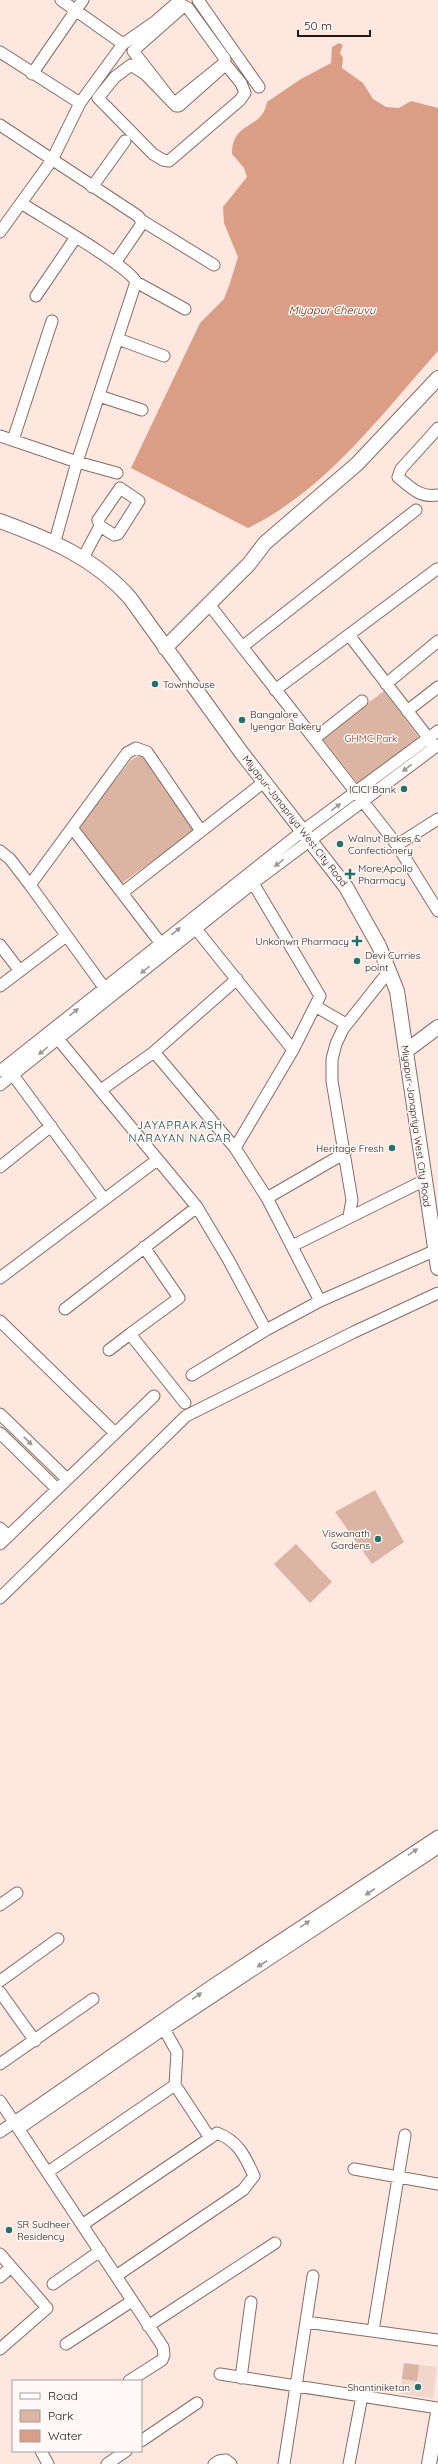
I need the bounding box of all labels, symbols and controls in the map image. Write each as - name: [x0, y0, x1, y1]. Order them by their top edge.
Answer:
- scale bar: [298, 12, 370, 38]
- text: 50 m: [304, 18, 332, 33]
- water label: Miyapur Cheruvu: [289, 303, 376, 317]
- place label: Townhouse: [163, 678, 215, 691]
- marker: Townhouse: [150, 679, 160, 689]
- place label: Bangalore Iyengar Bakery: [250, 708, 321, 733]
- marker: Bangalore Iyengar Bakery: [237, 715, 247, 725]
- park label: GHMC Park: [345, 732, 397, 745]
- street label: Miyapur-Janapriya West City Road: [240, 753, 350, 889]
- one-way arrow: [401, 764, 412, 772]
- place label: ICICI Bank: [349, 783, 396, 796]
- marker: ICICI Bank: [399, 784, 409, 794]
- one-way arrow: [330, 803, 341, 811]
- place label: Walnut Bakes & Confectionery: [348, 832, 421, 857]
- marker: Walnut Bakes & Confectionery: [335, 839, 345, 849]
- one-way arrow: [274, 859, 285, 867]
- place label: More;Apollo Pharmacy: [358, 862, 413, 887]
- marker: More;Apollo Pharmacy: [345, 869, 355, 879]
- one-way arrow: [171, 927, 181, 935]
- place label: Unkonwn Pharmacy: [256, 935, 349, 948]
- marker: Unkonwn Pharmacy: [352, 936, 362, 946]
- place label: Devi Curries point: [365, 949, 421, 974]
- marker: Devi Curries point: [352, 956, 362, 966]
- one-way arrow: [139, 965, 150, 974]
- one-way arrow: [69, 1008, 80, 1016]
- street label: Miyapur-Janapriya West City Road: [398, 1044, 434, 1208]
- one-way arrow: [37, 1047, 48, 1055]
- district label: JAYAPRAKASH NARAYAN NAGAR: [128, 1118, 232, 1145]
- place label: Heritage Fresh: [316, 1142, 384, 1155]
- marker: Heritage Fresh: [387, 1143, 397, 1153]
- one-way arrow: [23, 1436, 33, 1446]
- place label: Viswanath Gardens: [322, 1527, 370, 1552]
- marker: Viswanath Gardens: [373, 1534, 383, 1544]
- one-way arrow: [408, 1848, 418, 1856]
- one-way arrow: [365, 1888, 375, 1896]
- one-way arrow: [300, 1920, 310, 1928]
- one-way arrow: [257, 1960, 267, 1968]
- one-way arrow: [191, 1992, 202, 2000]
- place label: SR Sudheer Residency: [17, 2218, 70, 2243]
- marker: SR Sudheer Residency: [4, 2225, 14, 2235]
- legend: [12, 2380, 142, 2452]
- place label: Shantiniketan: [347, 2381, 410, 2394]
- marker: Shantiniketan: [413, 2382, 423, 2392]
- text: Road: [48, 2388, 78, 2403]
- text: Park: [48, 2408, 73, 2423]
- text: Water: [48, 2428, 83, 2443]

